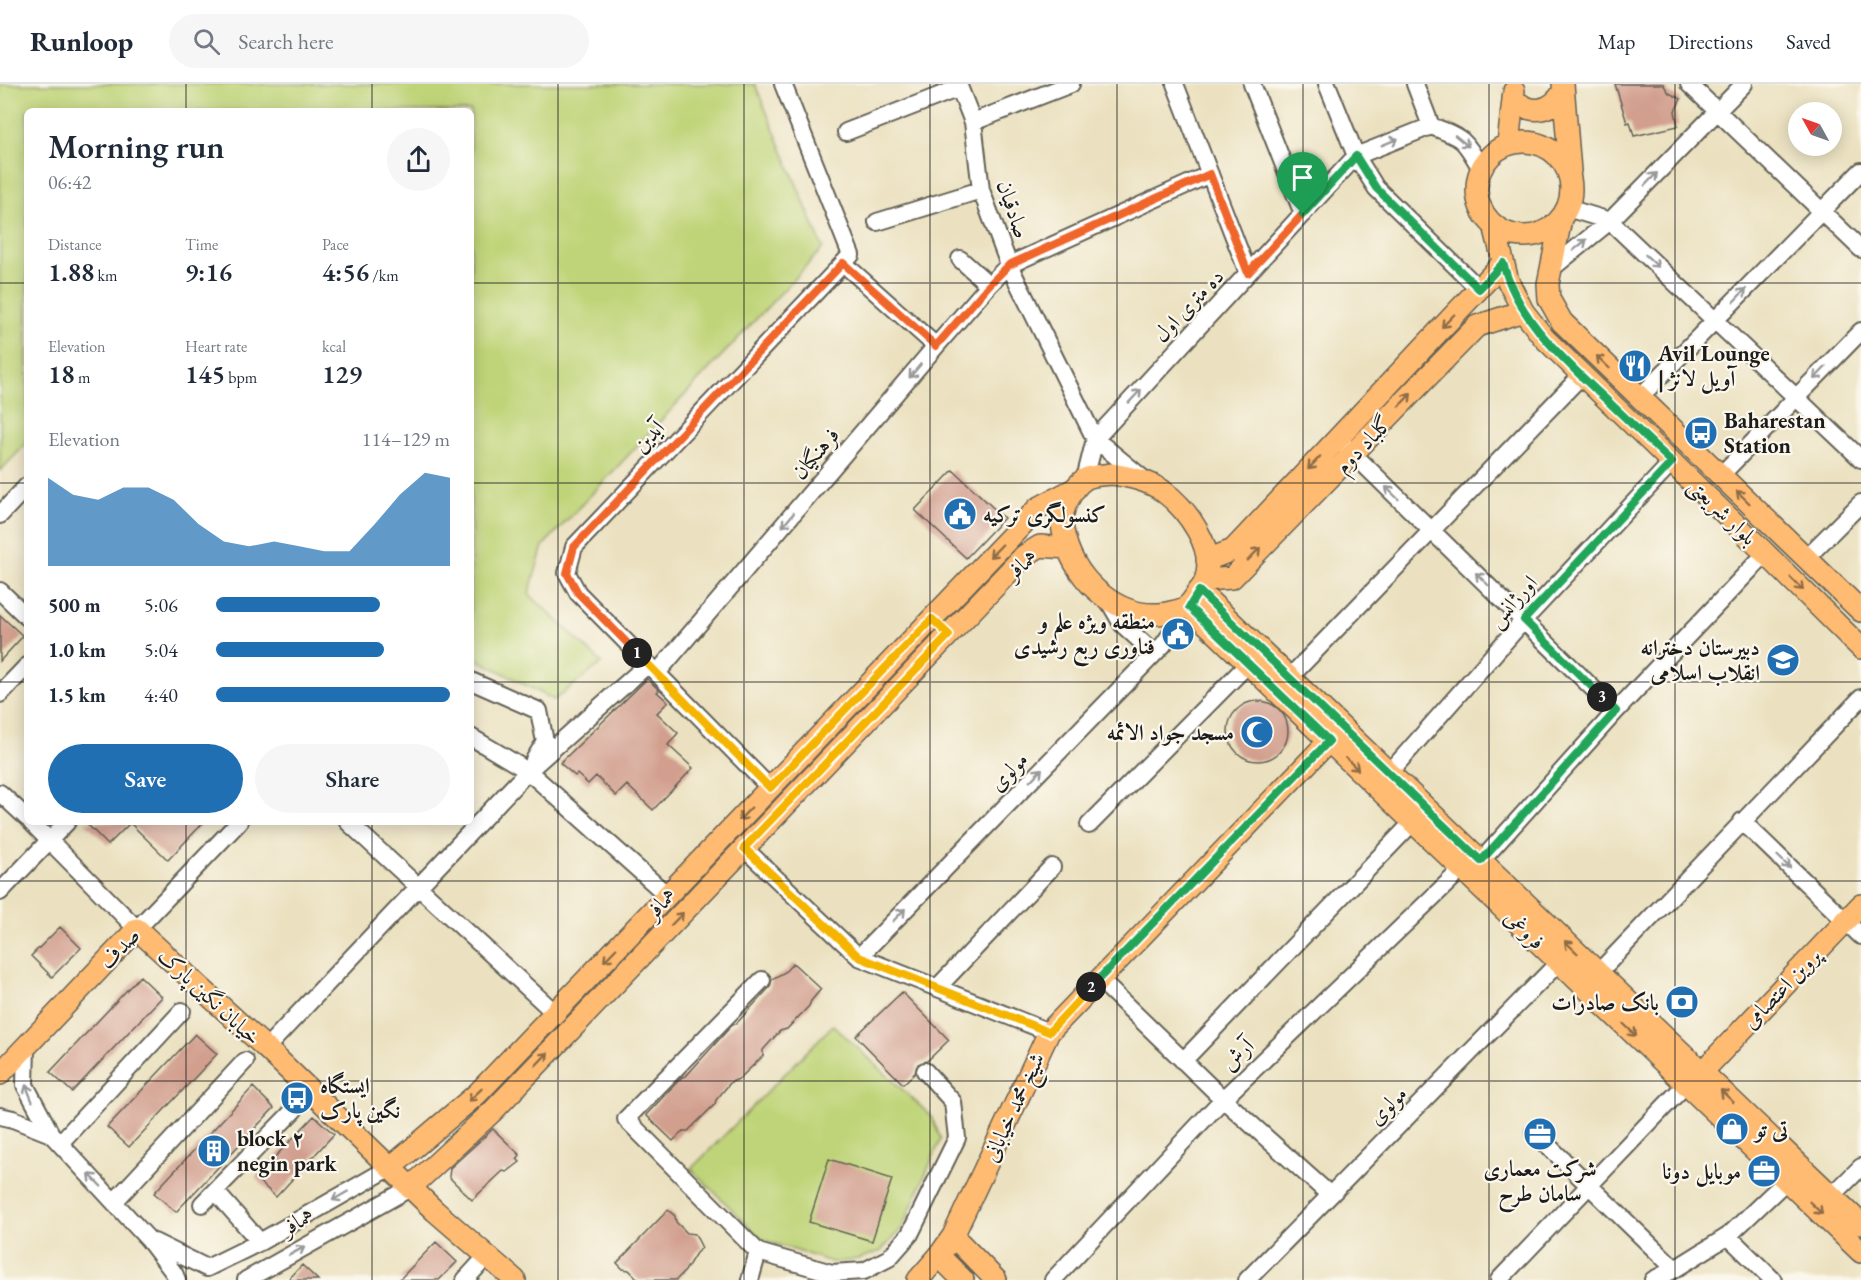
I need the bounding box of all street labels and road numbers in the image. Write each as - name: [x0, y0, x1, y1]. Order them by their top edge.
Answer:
- street label: صادقیان: [990, 176, 1037, 242]
- street label: ده متری اول: [1147, 262, 1230, 349]
- street label: گلباد دوم: [1328, 409, 1402, 483]
- street label: آیدین: [626, 412, 672, 459]
- street label: فرهنگیان: [785, 421, 846, 486]
- street label: بلوار شریعتى: [1681, 471, 1763, 552]
- street label: همافر: [998, 542, 1044, 588]
- street label: اورژانس: [1481, 569, 1545, 635]
- street label: مولوی: [983, 745, 1034, 797]
- street label: همافر: [637, 881, 683, 927]
- street label: فروغى: [1498, 903, 1551, 956]
- street label: صدف: [93, 921, 146, 976]
- street label: پروین اعتصامى: [1736, 940, 1829, 1035]
- street label: خیابان نگین پارک: [151, 941, 267, 1053]
- street label: آرش: [1215, 1030, 1262, 1077]
- street label: شیخ محمد خیابانی: [976, 1048, 1056, 1169]
- street label: مولوی: [1361, 1079, 1413, 1131]
- street label: همافر: [274, 1200, 319, 1243]

